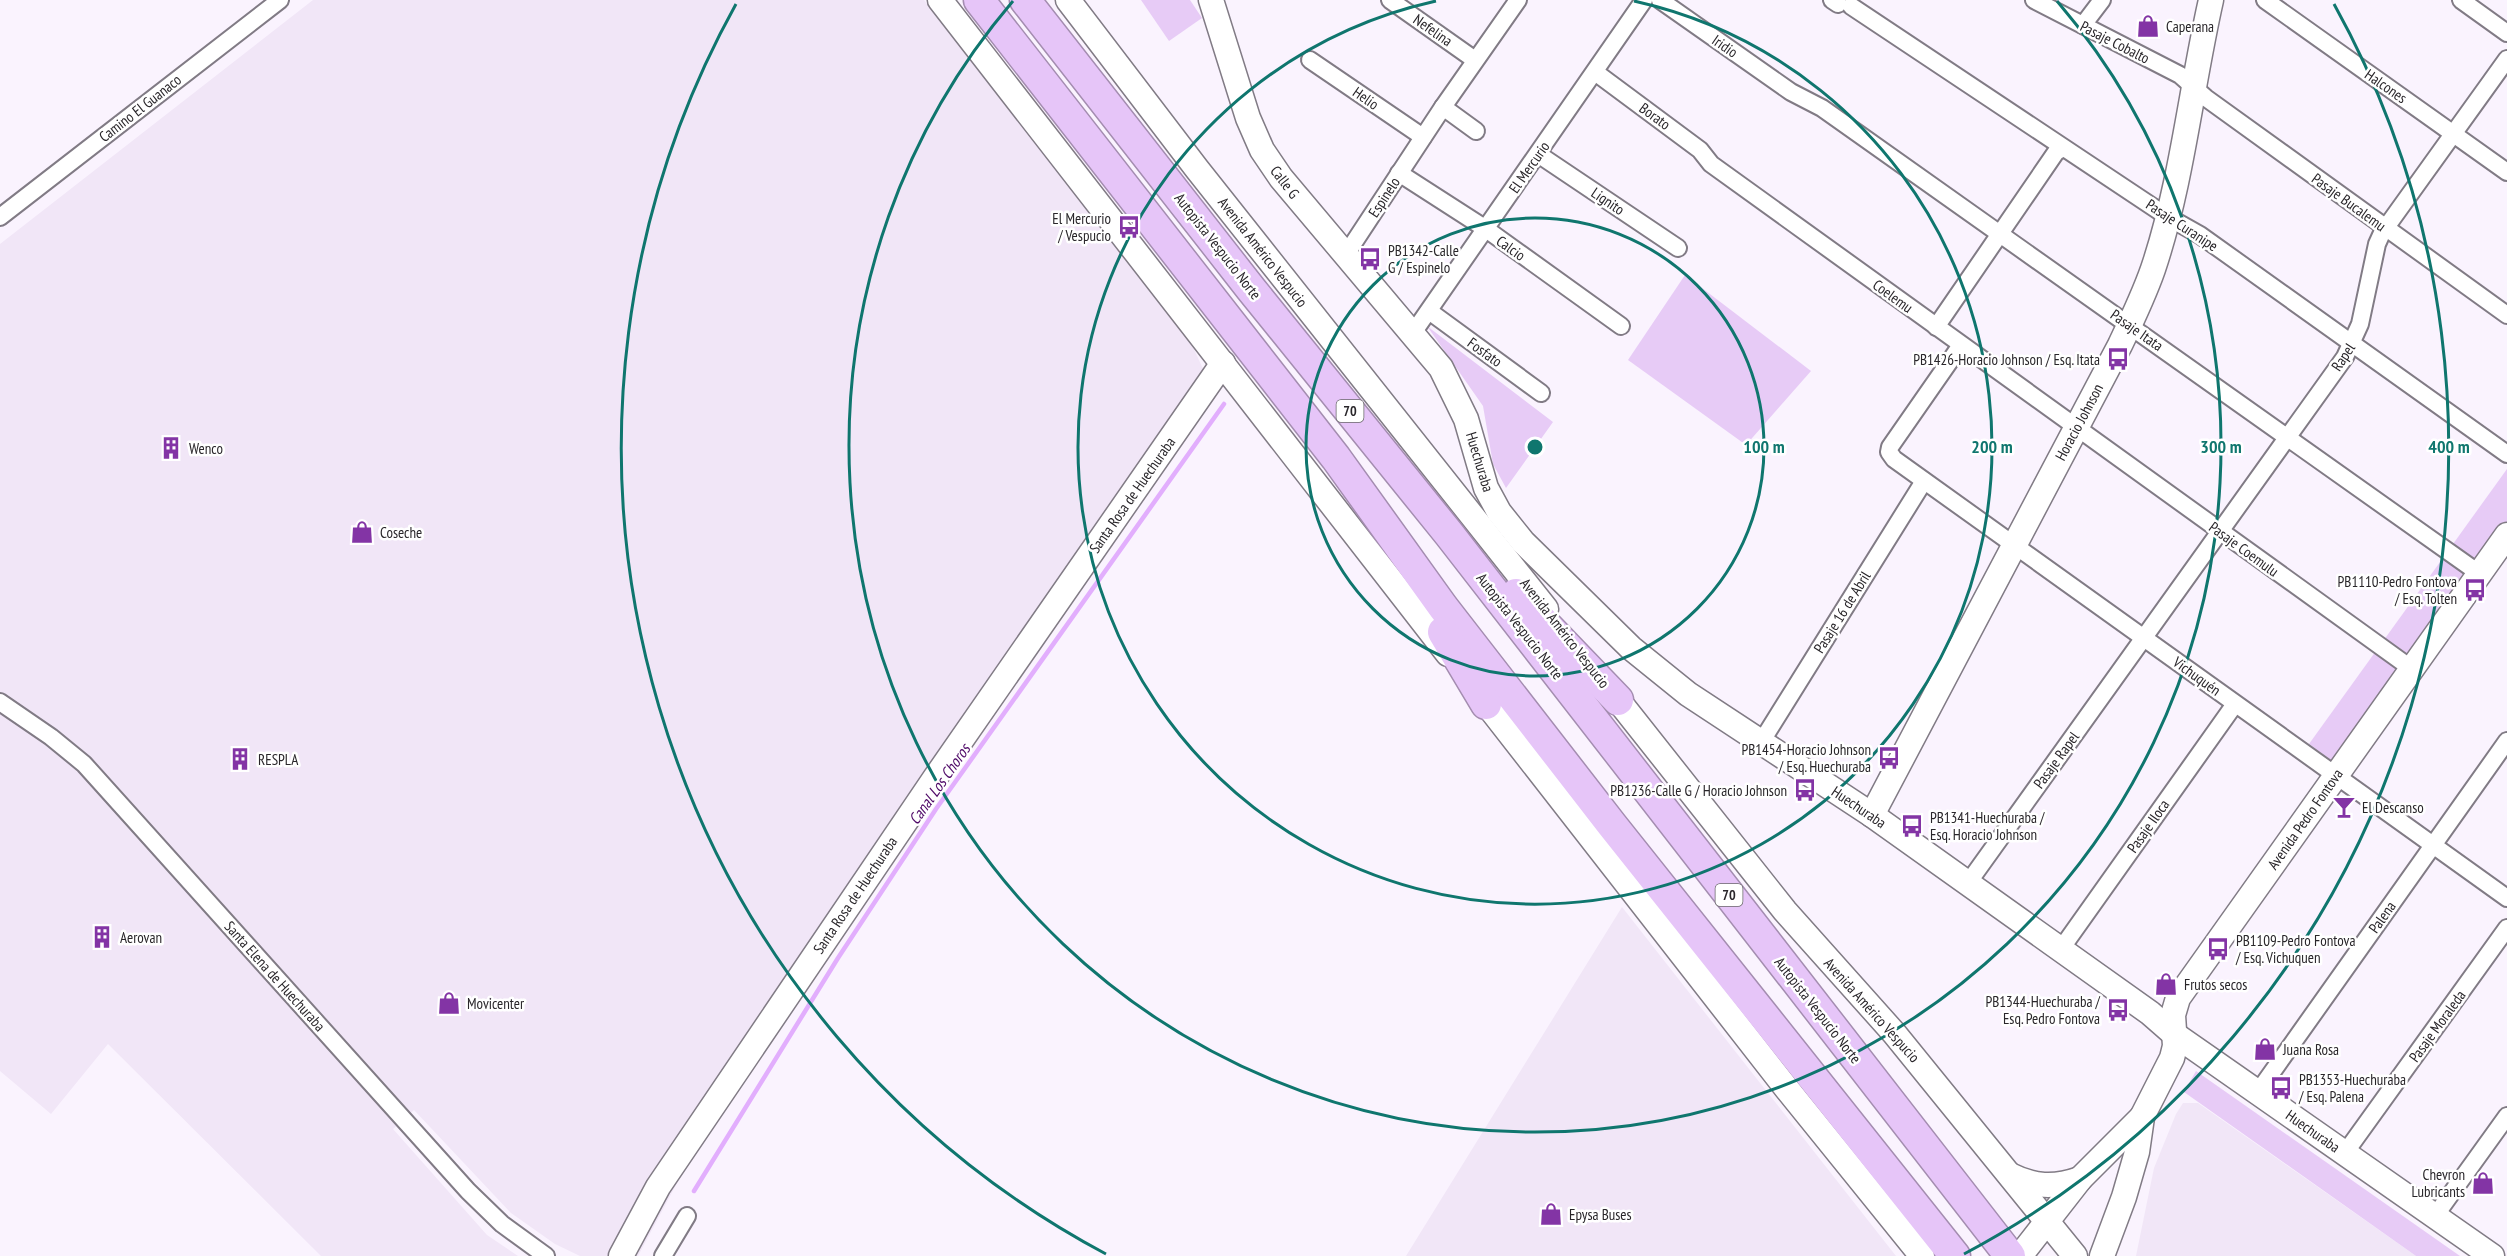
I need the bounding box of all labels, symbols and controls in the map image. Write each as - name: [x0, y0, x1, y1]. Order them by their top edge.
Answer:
- street label: Nefelina: [1410, 10, 1456, 50]
- shop icon: Caperana: [2135, 13, 2161, 39]
- street label: Pasaje Cobalto: [2077, 16, 2153, 68]
- place label: Caperana: [2166, 17, 2214, 36]
- street label: Iridio: [1708, 30, 1742, 62]
- street label: Halcones: [2361, 65, 2411, 107]
- street label: Camino El Guanaco: [95, 70, 185, 146]
- street label: Helio: [1349, 82, 1383, 114]
- street label: Borato: [1636, 98, 1674, 134]
- street label: El Mercurio: [1504, 138, 1554, 196]
- street label: Calle G: [1266, 162, 1304, 202]
- street label: Pasaje Bucalemu: [2308, 169, 2390, 235]
- street label: Espinelo: [1364, 173, 1404, 221]
- street label: Lignito: [1588, 183, 1628, 219]
- street label: Autopista Vespucio Norte: [1171, 189, 1265, 303]
- street label: Avenida Américo Vespucio: [1214, 193, 1312, 311]
- street label: Pasaje Curanipe: [2142, 195, 2222, 255]
- place label: El Mercurio / Vespucio: [1052, 209, 1111, 245]
- bus stop icon: El Mercurio / Vespucio: [1116, 214, 1142, 240]
- street label: Calcio: [1493, 231, 1529, 265]
- place label: PB1342-Calle G / Espinelo: [1388, 241, 1459, 277]
- bus stop icon: PB1342-Calle G / Espinelo: [1357, 246, 1383, 272]
- street label: Coelemu: [1869, 275, 1917, 317]
- street label: Pasaje Itata: [2107, 305, 2167, 355]
- street label: Fosfato: [1464, 333, 1506, 371]
- street label: Rapel: [2327, 339, 2359, 375]
- bus stop icon: PB1426-Horacio Johnson / Esq. Itata: [2105, 346, 2131, 372]
- place label: PB1426-Horacio Johnson / Esq. Itata: [1913, 350, 2100, 369]
- street label: Horacio Johnson: [2051, 380, 2107, 464]
- road number: 70: [1336, 400, 1364, 422]
- street label: Huechuraba: [1462, 430, 1498, 494]
- street label: Santa Rosa de Huechuraba: [1085, 433, 1179, 557]
- building icon: Wenco: [158, 435, 184, 461]
- text: 100 m: [1743, 435, 1785, 458]
- text: 200 m: [1971, 435, 2013, 458]
- text: 300 m: [2200, 435, 2242, 458]
- text: 400 m: [2428, 435, 2470, 458]
- centre of rings: [1525, 437, 1545, 457]
- place label: Wenco: [189, 439, 223, 458]
- street label: Pasaje Coemulu: [2205, 517, 2283, 581]
- shop icon: Coseche: [349, 519, 375, 545]
- place label: Coseche: [380, 523, 422, 542]
- street label: Pasaje 16 de Abril: [1809, 567, 1875, 656]
- street label: Autopista Vespucio Norte: [1473, 569, 1567, 683]
- place label: PB1110-Pedro Fontova / Esq. Tolten: [2338, 572, 2457, 608]
- street label: Avenida Américo Vespucio: [1516, 574, 1614, 692]
- bus stop icon: PB1110-Pedro Fontova / Esq. Tolten: [2462, 577, 2488, 603]
- street label: Vichuquén: [2169, 652, 2225, 700]
- street label: Pasaje Rapel: [2029, 728, 2083, 792]
- water label: Canal Los Choros: [904, 739, 975, 828]
- place label: PB1454-Horacio Johnson / Esq. Huechuraba: [1742, 740, 1871, 776]
- bus stop icon: PB1454-Horacio Johnson / Esq. Huechuraba: [1876, 745, 1902, 771]
- building icon: RESPLA: [227, 746, 253, 772]
- place label: RESPLA: [258, 750, 299, 769]
- street label: Avenida Pedro Fontova: [2263, 765, 2347, 873]
- bus stop icon: PB1236-Calle G / Horacio Johnson: [1792, 777, 1818, 803]
- place label: PB1236-Calle G / Horacio Johnson: [1610, 781, 1787, 800]
- street label: Huechuraba: [1828, 782, 1890, 832]
- bar icon: El Descanso: [2331, 794, 2357, 820]
- street label: Pasaje Iloca: [2123, 796, 2173, 856]
- place label: El Descanso: [2362, 798, 2424, 817]
- place label: PB1341-Huechuraba / Esq. Horacio Johnson: [1930, 808, 2045, 844]
- bus stop icon: PB1341-Huechuraba / Esq. Horacio Johnson: [1899, 813, 1925, 839]
- street label: Santa Rosa de Huechuraba: [809, 833, 901, 957]
- road number: 70: [1716, 884, 1742, 906]
- street label: Palena: [2364, 897, 2400, 937]
- street label: Santa Elena de Huechuraba: [221, 917, 329, 1035]
- building icon: Aerovan: [89, 924, 115, 950]
- place label: Aerovan: [120, 928, 162, 947]
- place label: PB1109-Pedro Fontova / Esq. Vichuquen: [2235, 931, 2355, 967]
- bus stop icon: PB1109-Pedro Fontova / Esq. Vichuquen: [2205, 936, 2231, 962]
- street label: Autopista Vespucio Norte: [1771, 953, 1865, 1067]
- street label: Avenida Américo Vespucio: [1820, 954, 1924, 1066]
- shop icon: Frutos secos: [2153, 971, 2179, 997]
- place label: Frutos secos: [2184, 975, 2247, 994]
- street label: Pasaje Moraleda: [2405, 986, 2469, 1066]
- shop icon: Movicenter: [436, 990, 462, 1016]
- place label: PB1344-Huechuraba / Esq. Pedro Fontova: [1986, 992, 2101, 1028]
- place label: Movicenter: [467, 994, 525, 1013]
- bus stop icon: PB1344-Huechuraba / Esq. Pedro Fontova: [2105, 997, 2131, 1023]
- shop icon: Juana Rosa: [2252, 1036, 2278, 1062]
- place label: Juana Rosa: [2282, 1040, 2339, 1059]
- place label: PB1353-Huechuraba / Esq. Palena: [2298, 1070, 2406, 1106]
- bus stop icon: PB1353-Huechuraba / Esq. Palena: [2268, 1075, 2294, 1101]
- street label: Huechuraba: [2282, 1106, 2344, 1156]
- place label: Chevron Lubricants: [2411, 1165, 2465, 1201]
- shop icon: Chevron Lubricants: [2470, 1170, 2496, 1196]
- shop icon: Epysa Buses: [1538, 1201, 1564, 1227]
- place label: Epysa Buses: [1569, 1205, 1632, 1224]

